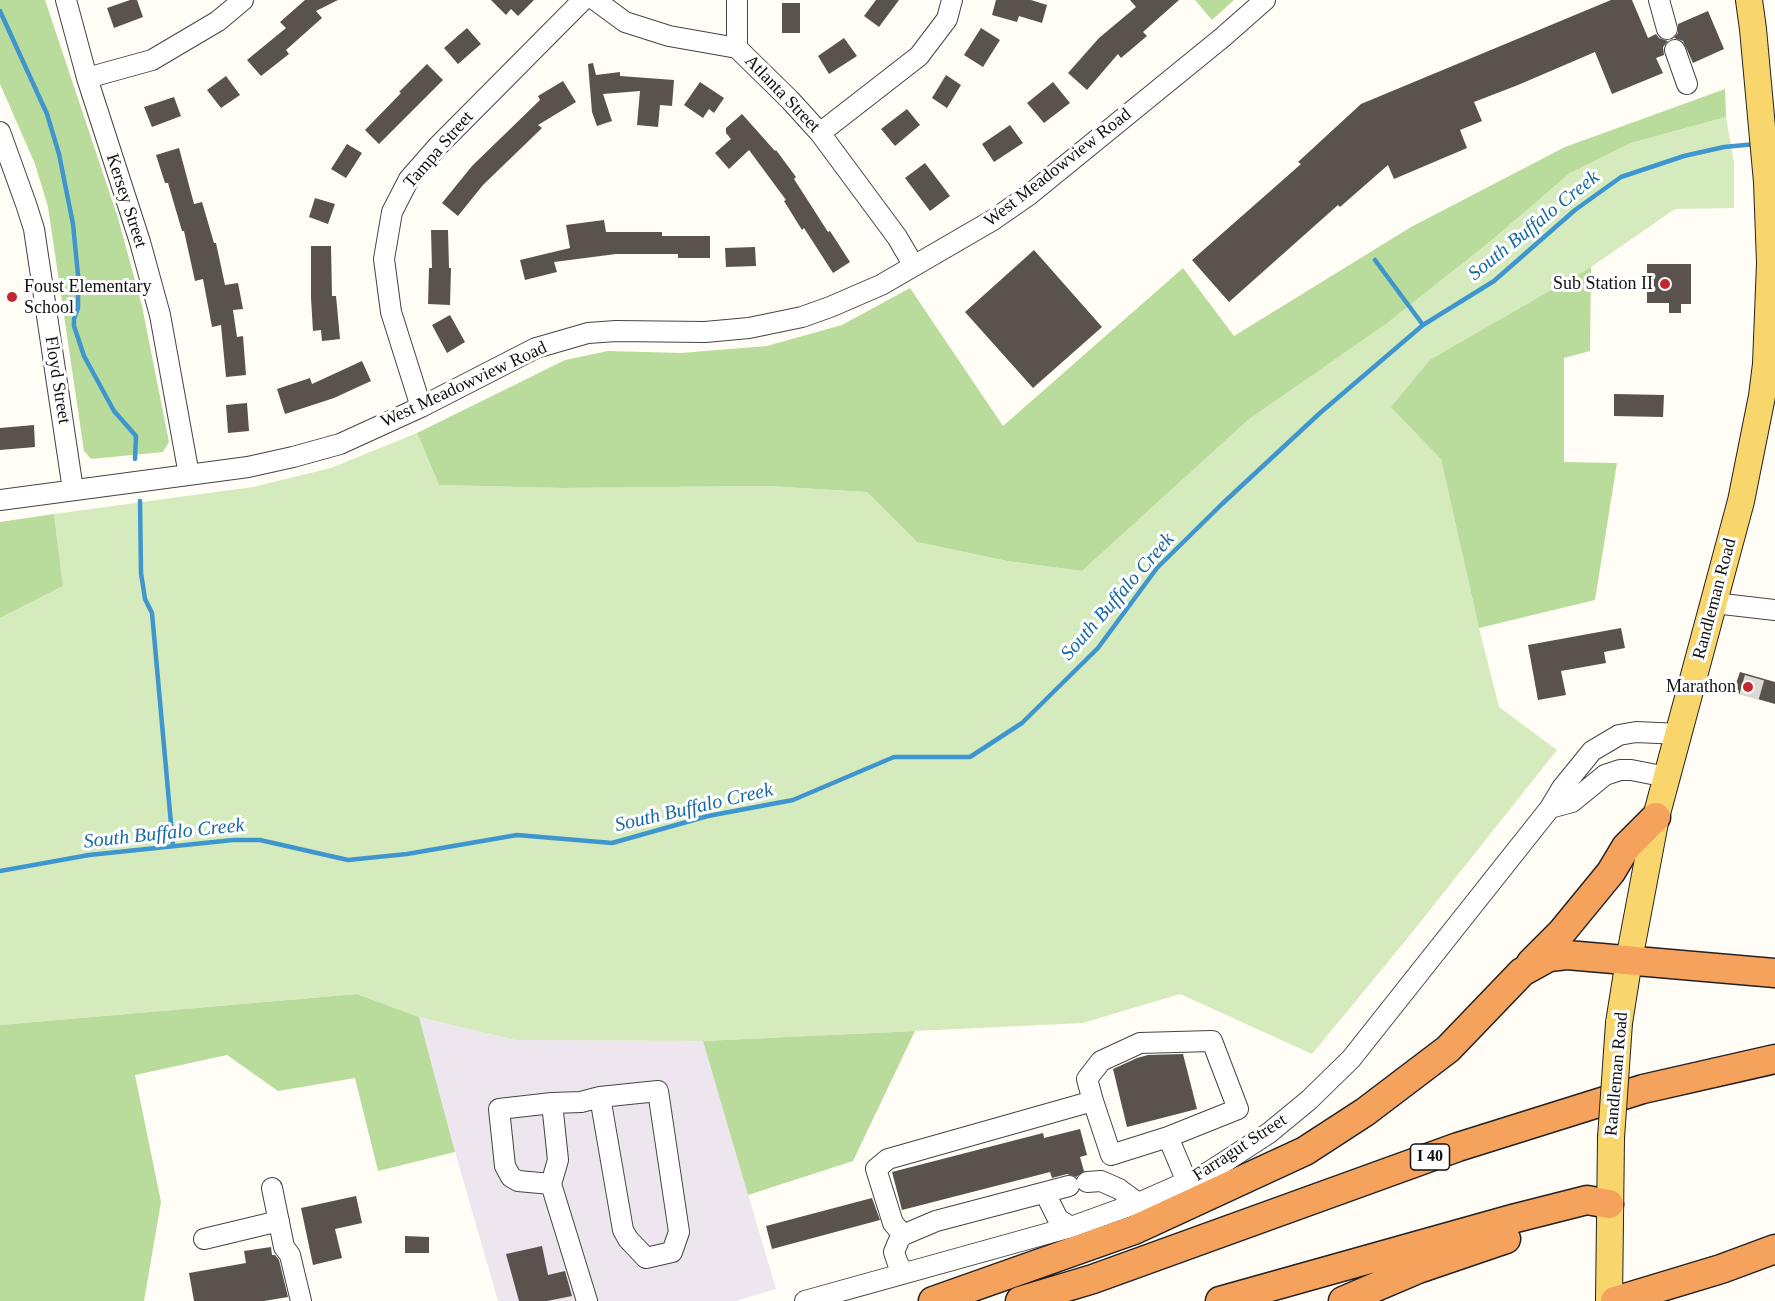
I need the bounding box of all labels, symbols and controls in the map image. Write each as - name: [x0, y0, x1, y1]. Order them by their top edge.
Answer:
- street label: Atlanta Street: [740, 51, 824, 137]
- street label: West Meadowview Road: [980, 104, 1136, 232]
- street label: Tampa Street: [400, 107, 478, 193]
- street label: Kersey Street: [101, 151, 151, 251]
- water label: South Buffalo Creek: [1464, 166, 1604, 286]
- place label: Sub Station II: [1553, 273, 1653, 295]
- place label: Foust Elementary School: [24, 276, 151, 318]
- marker: Sub Station II: [1658, 277, 1672, 291]
- marker: Foust Elementary School: [5, 290, 19, 304]
- street label: Floyd Street: [39, 335, 75, 425]
- street label: West Meadowview Road: [378, 337, 550, 433]
- water label: South Buffalo Creek: [1056, 528, 1180, 666]
- street label: Randleman Road: [1688, 536, 1742, 662]
- place label: Marathon: [1666, 676, 1736, 698]
- marker: Marathon: [1741, 680, 1755, 694]
- water label: South Buffalo Creek: [613, 778, 775, 838]
- water label: South Buffalo Creek: [82, 814, 246, 854]
- street label: Randleman Road: [1601, 1011, 1633, 1137]
- street label: Farragut Street: [1189, 1110, 1291, 1186]
- road number: I 40: [1410, 1144, 1450, 1170]

